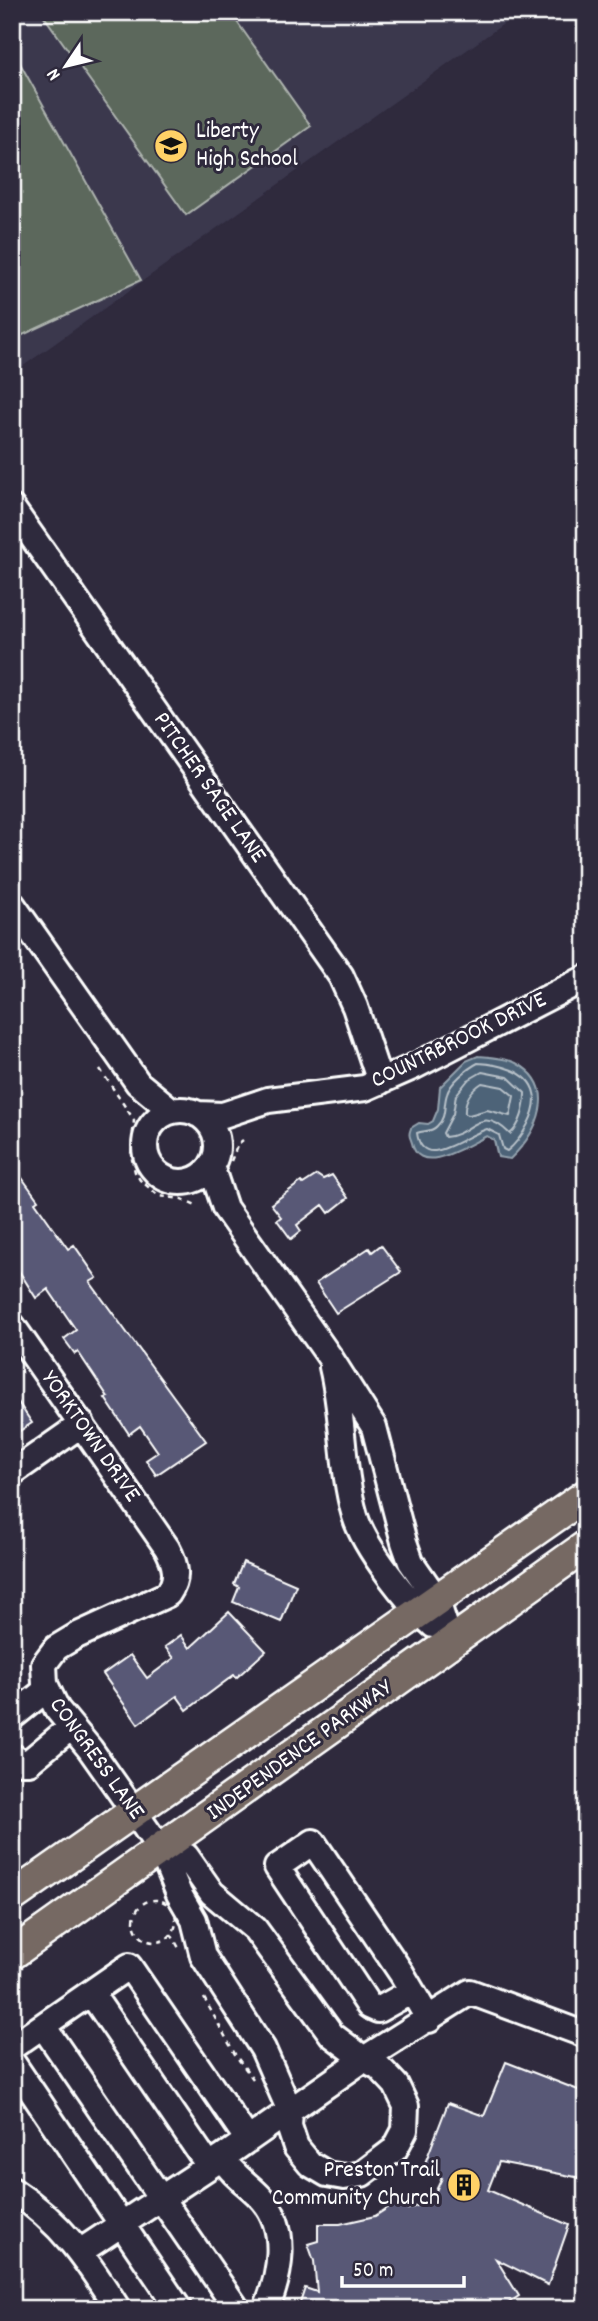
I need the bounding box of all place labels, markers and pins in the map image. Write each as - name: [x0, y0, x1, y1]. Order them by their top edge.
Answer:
- place label: Liberty High School: [196, 115, 298, 177]
- school or university icon: Liberty High School: [152, 127, 190, 165]
- place label: Preston Trail Community Church: [272, 2154, 440, 2216]
- building icon: Preston Trail Community Church: [445, 2166, 483, 2204]

